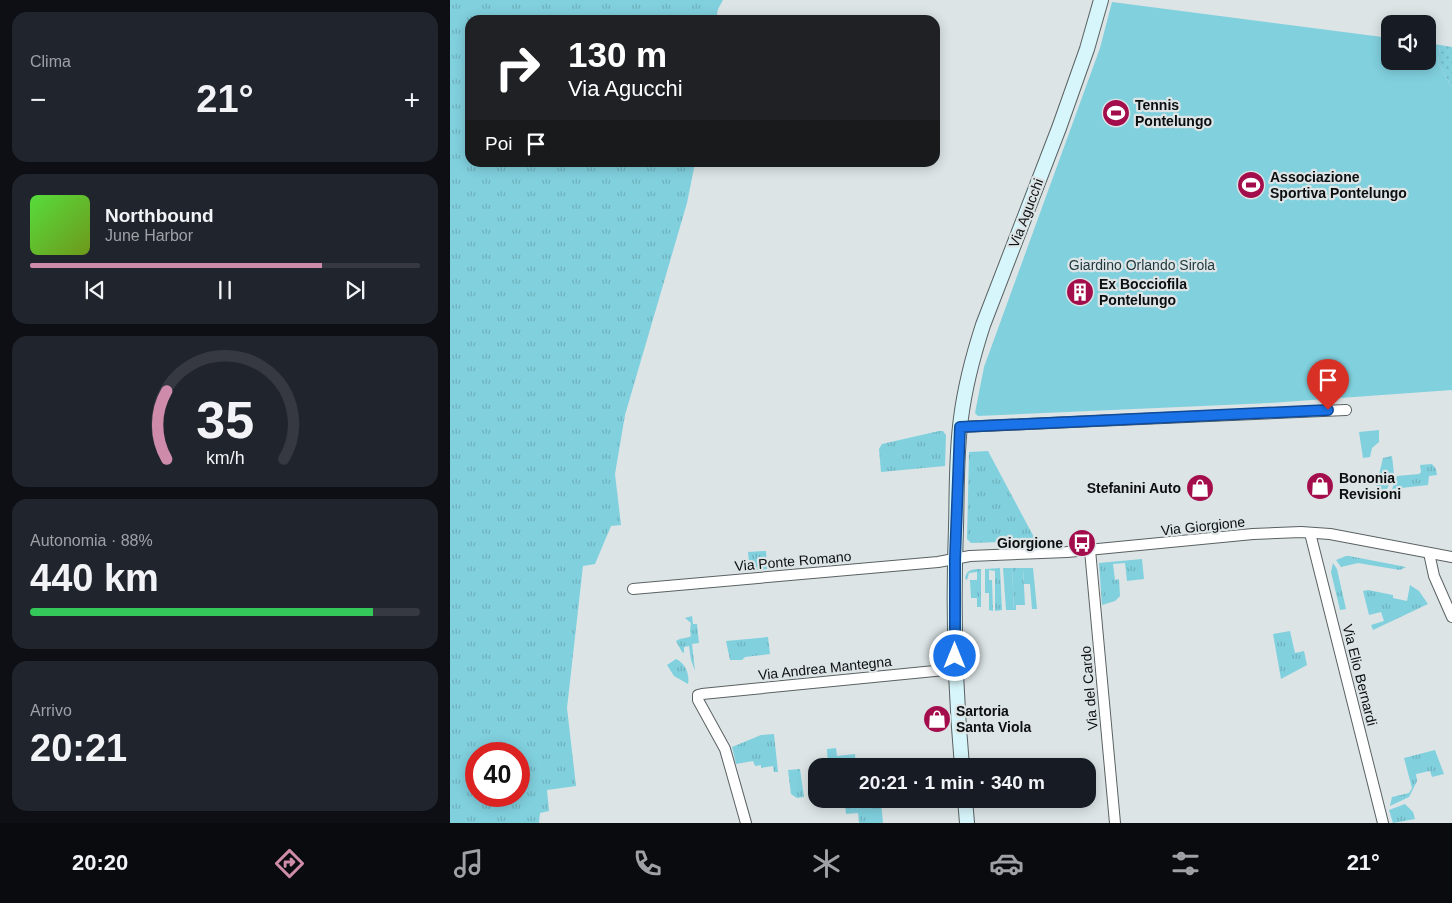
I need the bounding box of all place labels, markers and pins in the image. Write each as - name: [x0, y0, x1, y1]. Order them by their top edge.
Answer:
- place label: Tennis Pontelungo: [1135, 97, 1212, 129]
- sports icon: Tennis Pontelungo: [1101, 98, 1131, 128]
- place label: Associazione Sportiva Pontelungo: [1270, 169, 1407, 201]
- sports icon: Associazione Sportiva Pontelungo: [1236, 170, 1266, 200]
- place label: Ex Bocciofila Pontelungo: [1099, 276, 1187, 308]
- building icon: Ex Bocciofila Pontelungo: [1065, 277, 1095, 307]
- pin: [1307, 359, 1349, 410]
- place label: Bononia Revisioni: [1339, 470, 1401, 502]
- shop icon: Bononia Revisioni: [1305, 471, 1335, 501]
- shop icon: Stefanini Auto: [1185, 473, 1215, 503]
- place label: Stefanini Auto: [1087, 480, 1181, 496]
- bus stop icon: Giorgione: [1067, 528, 1097, 558]
- place label: Giorgione: [997, 535, 1063, 551]
- place label: Sartoria Santa Viola: [956, 703, 1031, 735]
- shop icon: Sartoria Santa Viola: [922, 704, 952, 734]

